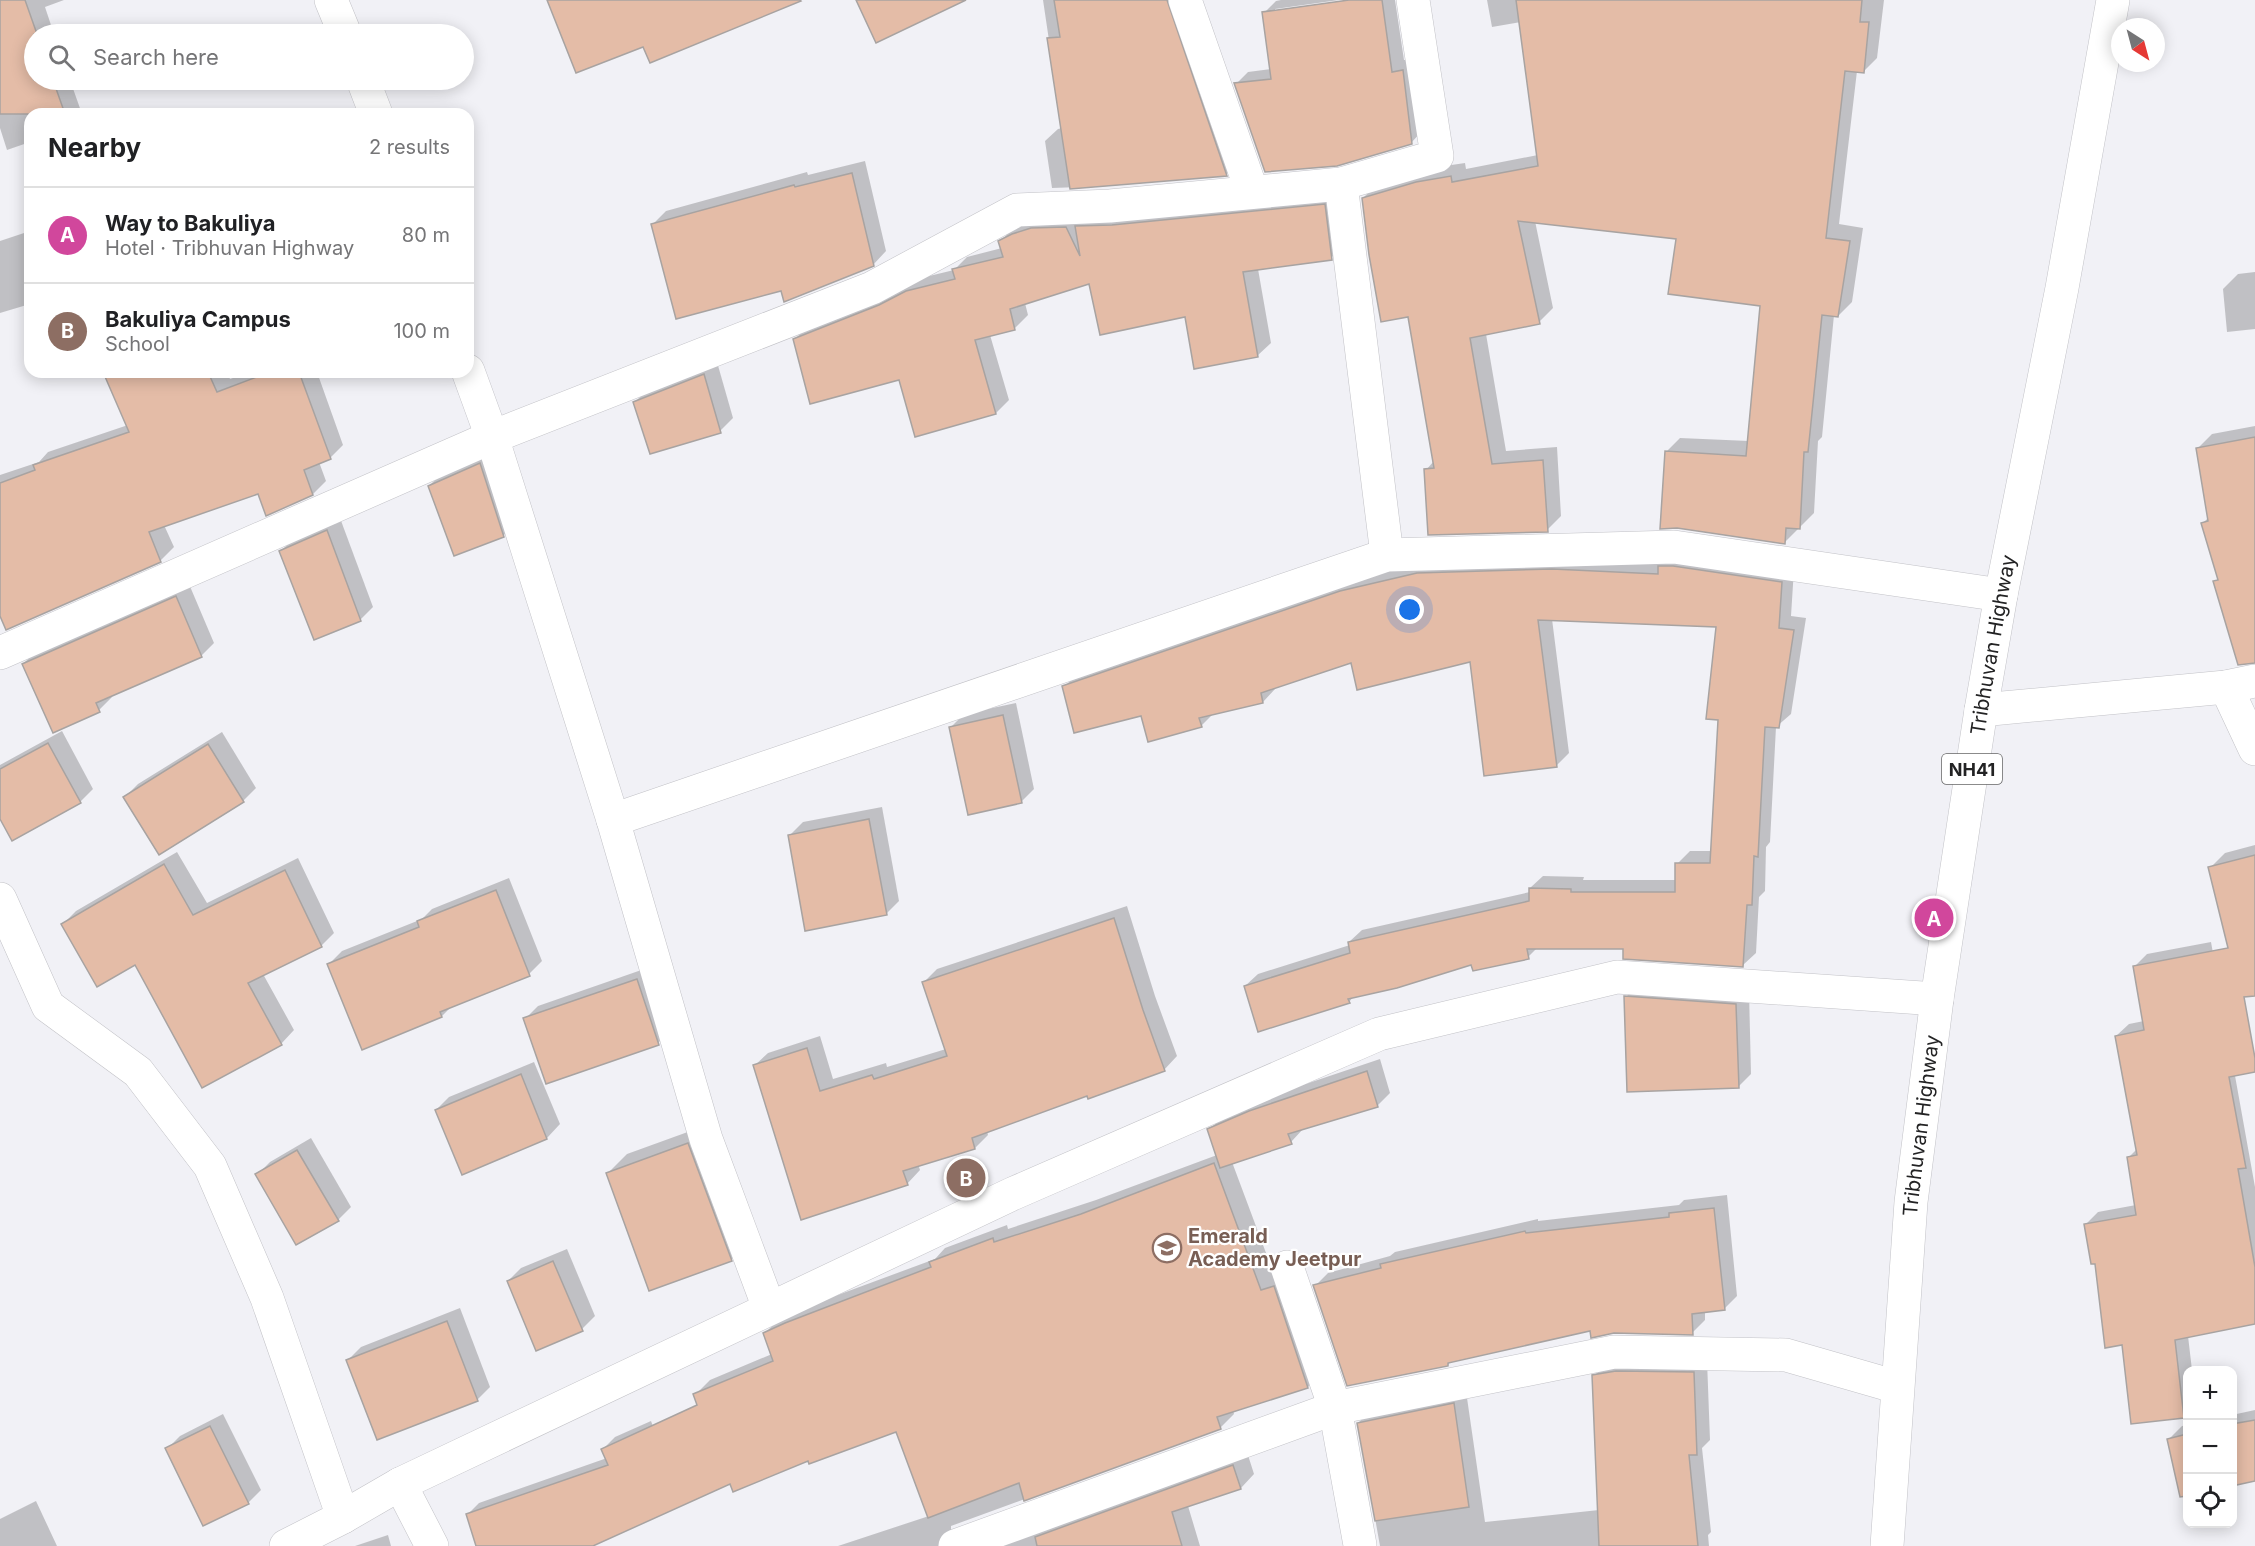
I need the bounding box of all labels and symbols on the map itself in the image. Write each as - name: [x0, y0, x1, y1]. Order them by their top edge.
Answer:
- north arrow: [2111, 18, 2165, 72]
- street label: Tribhuvan Highway: [1965, 553, 2021, 737]
- your location: [1395, 595, 1424, 624]
- road number: NH41: [1942, 754, 2002, 784]
- pin: A: [1914, 896, 1954, 940]
- street label: Tribhuvan Highway: [1898, 1033, 1944, 1217]
- pin: B: [946, 1156, 986, 1200]
- place label: Emerald Academy Jeetpur: [1188, 1224, 1361, 1271]
- school or university icon: Emerald Academy Jeetpur: [1151, 1232, 1183, 1264]

